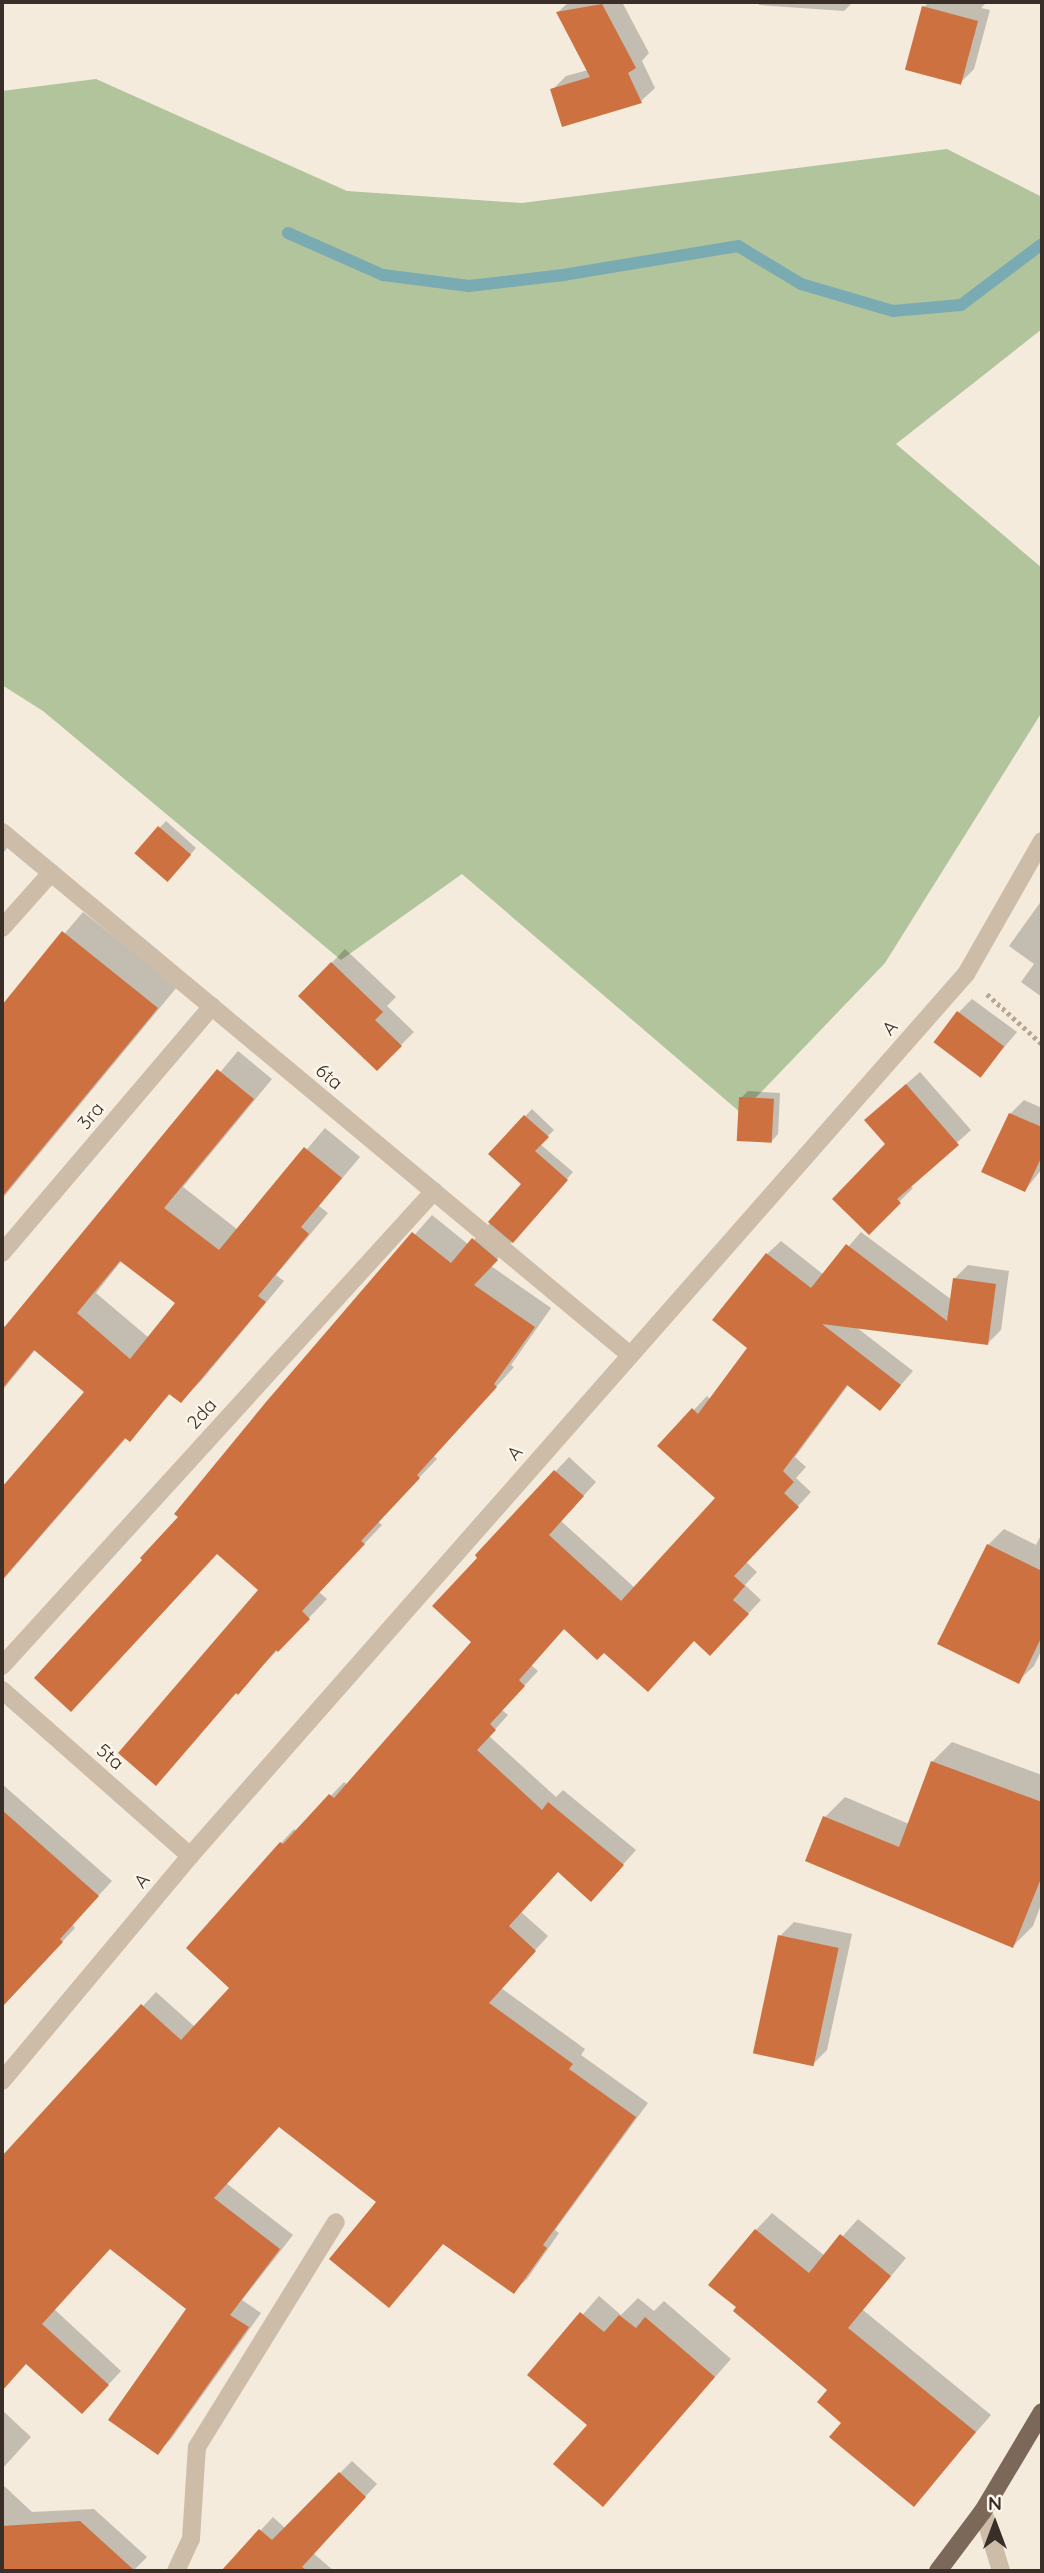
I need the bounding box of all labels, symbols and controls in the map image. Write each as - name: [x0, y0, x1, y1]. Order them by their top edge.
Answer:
- street label: A: [877, 1016, 903, 1040]
- street label: 6ta: [311, 1059, 347, 1095]
- street label: 3ra: [73, 1098, 109, 1134]
- street label: 2da: [182, 1394, 222, 1434]
- street label: A: [502, 1441, 528, 1465]
- street label: 5ta: [92, 1739, 128, 1775]
- street label: A: [129, 1869, 155, 1893]
- north arrow: [960, 2489, 1030, 2559]
- text: N: [988, 2491, 1002, 2515]

